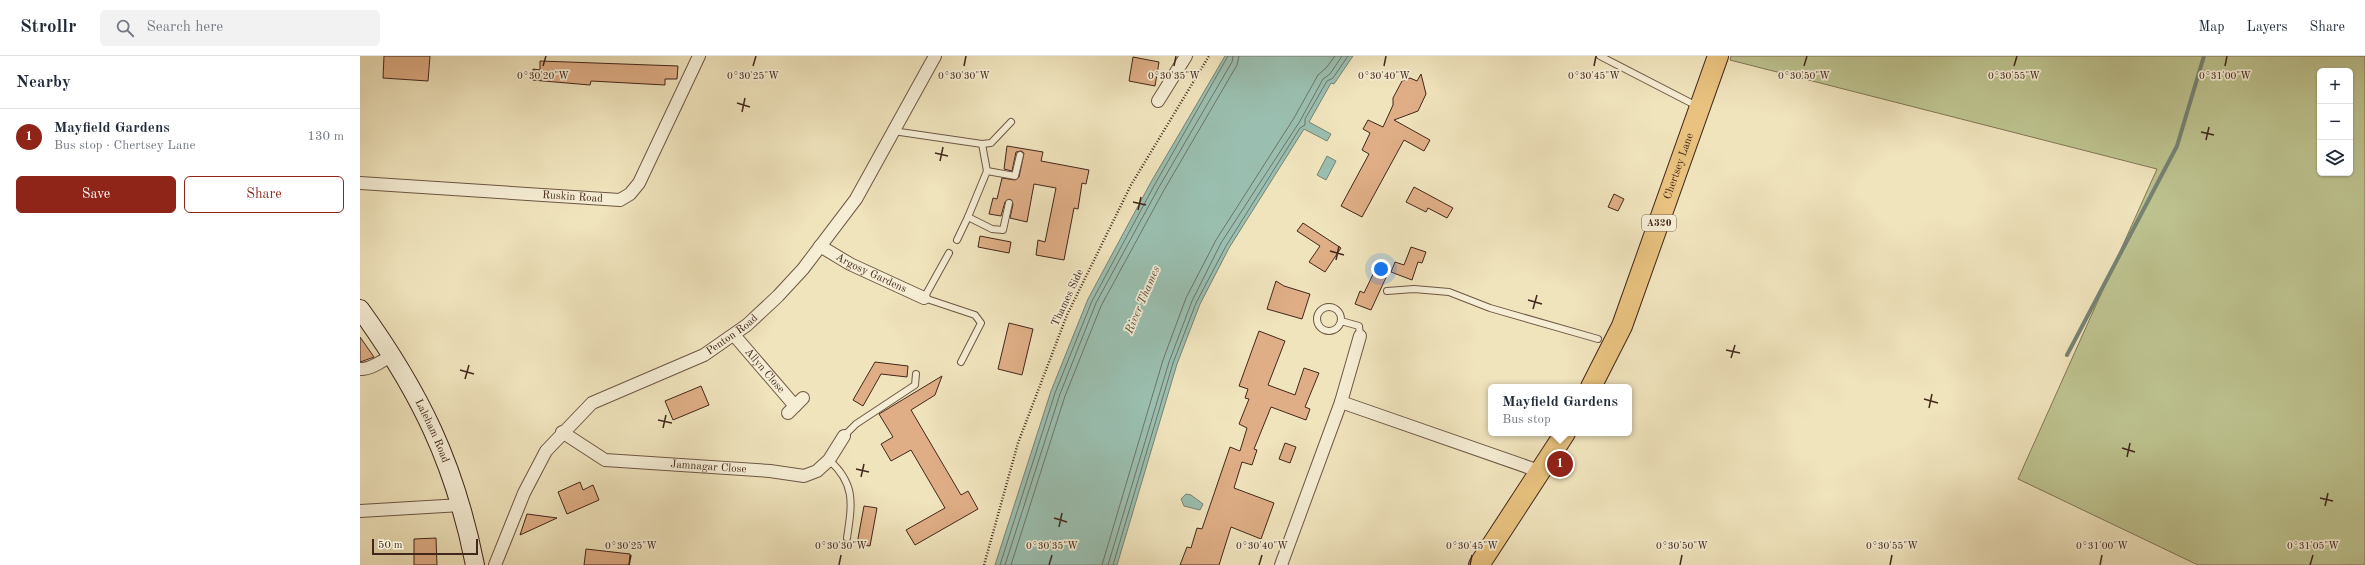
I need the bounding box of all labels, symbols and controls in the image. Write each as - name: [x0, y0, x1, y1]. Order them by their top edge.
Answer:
- search box: [100, 10, 380, 46]
- icon: search: [114, 17, 136, 39]
- text: Strollr: [20, 18, 76, 37]
- text: Search here: [146, 20, 223, 35]
- text: Map: [2199, 20, 2225, 34]
- text: Layers: [2247, 20, 2288, 34]
- text: Share: [2310, 20, 2345, 34]
- map controls: [2317, 68, 2353, 176]
- button: +: [2317, 68, 2353, 104]
- text: 0°30'20"W: [517, 71, 569, 81]
- text: 0°30'25"W: [727, 71, 779, 81]
- text: 0°30'30"W: [938, 71, 990, 81]
- text: 0°30'35"W: [1148, 71, 1200, 81]
- text: 0°30'40"W: [1358, 71, 1410, 81]
- text: 0°30'45"W: [1568, 71, 1620, 81]
- text: 0°30'50"W: [1778, 71, 1830, 81]
- text: 0°30'55"W: [1988, 71, 2040, 81]
- text: 0°31'00"W: [2199, 71, 2251, 81]
- text: Nearby: [16, 74, 71, 91]
- button: −: [2317, 104, 2353, 140]
- text: Mayfield Gardens: [54, 121, 170, 136]
- text: 1: [25, 130, 33, 143]
- text: 130 m: [307, 130, 344, 143]
- street label: Chertsey Lane: [1662, 132, 1696, 201]
- text: Bus stop · Chertsey Lane: [54, 139, 195, 152]
- button: layers: [2317, 140, 2353, 176]
- button: Save: [16, 176, 176, 213]
- button: Share: [184, 176, 344, 213]
- street label: Ruskin Road: [542, 189, 604, 204]
- road number: A320: [1642, 215, 1676, 231]
- street label: Argosy Gardens: [834, 251, 909, 295]
- your location: [1371, 259, 1391, 279]
- water label: River Thames: [1123, 264, 1163, 337]
- street label: Thames Side: [1050, 268, 1086, 328]
- street label: Penton Road: [704, 312, 760, 357]
- street label: Allyn Close: [743, 346, 787, 395]
- popup: [1488, 384, 1632, 436]
- text: Mayfield Gardens: [1502, 395, 1618, 410]
- street label: Laleham Road: [413, 397, 451, 465]
- text: Bus stop: [1502, 413, 1551, 426]
- pin: 1: [1547, 449, 1573, 479]
- street label: Jamnagar Close: [670, 459, 747, 475]
- scale bar: [372, 537, 478, 556]
- text: 50 m: [378, 540, 403, 551]
- text: 0°30'25"W: [605, 541, 657, 551]
- text: 0°30'30"W: [815, 541, 867, 551]
- text: 0°30'35"W: [1026, 541, 1078, 551]
- text: 0°30'40"W: [1236, 541, 1288, 551]
- text: 0°30'45"W: [1446, 541, 1498, 551]
- text: 0°30'50"W: [1656, 541, 1708, 551]
- text: 0°30'55"W: [1866, 541, 1918, 551]
- text: 0°31'00"W: [2076, 541, 2128, 551]
- text: 0°31'05"W: [2287, 541, 2339, 551]

